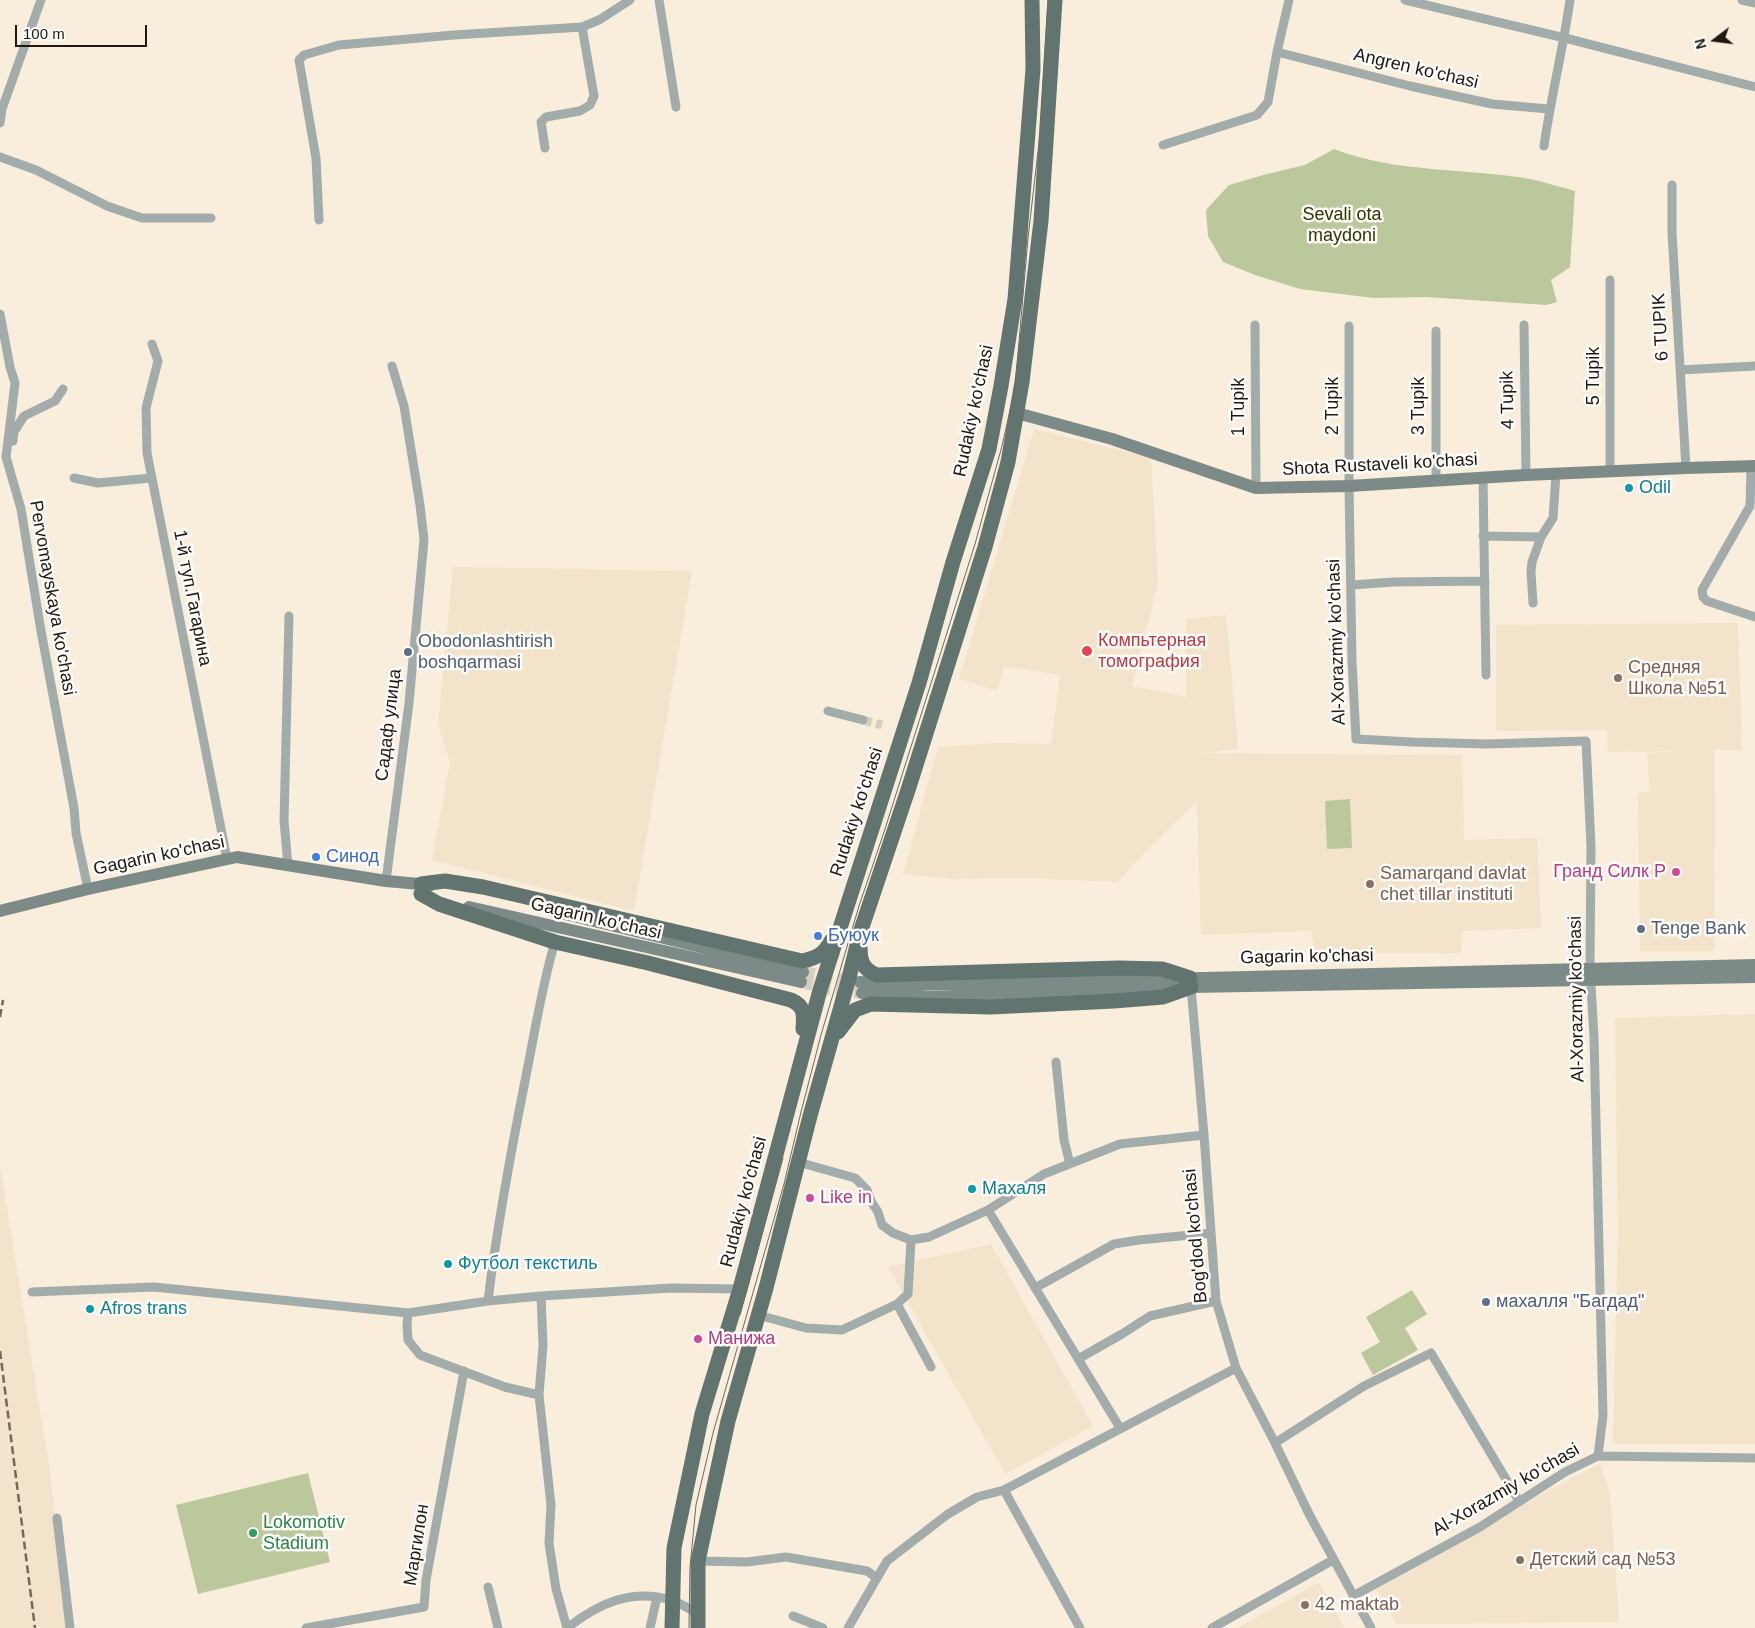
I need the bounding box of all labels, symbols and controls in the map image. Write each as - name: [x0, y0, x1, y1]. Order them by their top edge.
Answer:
- scale bar: [18, 15, 150, 47]
- north arrow: [1690, 15, 1740, 65]
- text: 100 m: [23, 25, 65, 42]
- text: N: [1691, 37, 1710, 51]
- street label: Angren ko'chasi: [1351, 44, 1481, 94]
- park label: Sevali ota maydoni: [1302, 204, 1382, 246]
- street label: 6 TUPIK: [1648, 292, 1674, 362]
- street label: Rudakiy ko'chasi: [949, 343, 999, 479]
- street label: 5 Tupik: [1583, 347, 1605, 405]
- street label: 4 Tupik: [1497, 371, 1519, 429]
- street label: 2 Tupik: [1322, 377, 1344, 435]
- street label: 3 Tupik: [1408, 377, 1430, 435]
- street label: 1 Tupik: [1228, 378, 1250, 436]
- street label: Shota Rustaveli ko'chasi: [1282, 449, 1478, 481]
- place label: Оdil: [1639, 477, 1671, 499]
- marker: Оdil: [1623, 482, 1635, 494]
- street label: Pervomayskaya ko'chasi: [24, 499, 80, 697]
- street label: 1-й туп.Гагарина: [168, 528, 216, 668]
- street label: Al-Xorazmiy ko'chasi: [1323, 558, 1351, 726]
- place label: Компьтерная томография: [1098, 630, 1206, 672]
- place label: Obodonlashtirish boshqarmasi: [418, 631, 553, 674]
- marker: Компьтерная томография: [1080, 644, 1094, 658]
- marker: Obodonlashtirish boshqarmasi: [402, 646, 414, 658]
- place label: Средняя Школа №51: [1628, 657, 1727, 700]
- street label: Садаф улица: [371, 668, 407, 782]
- marker: Средняя Школа №51: [1612, 672, 1624, 684]
- street label: Rudakiy ko'chasi: [826, 745, 888, 879]
- street label: Gagarin ko'chasi: [91, 832, 227, 880]
- place label: Синод: [326, 846, 379, 868]
- marker: Синод: [310, 851, 322, 863]
- place label: Гранд Силк Р: [1553, 861, 1666, 883]
- place label: Samarqand davlat chet tillar instituti: [1380, 863, 1526, 906]
- marker: Гранд Силк Р: [1670, 866, 1682, 878]
- marker: Samarqand davlat chet tillar instituti: [1364, 878, 1376, 890]
- street label: Gagarin ko'chasi: [529, 893, 663, 945]
- street label: Al-Xorazmiy ko'chasi: [1565, 916, 1589, 1082]
- place label: Tenge Bank: [1651, 918, 1746, 940]
- marker: Tenge Bank: [1635, 923, 1647, 935]
- place label: Буюук: [828, 925, 879, 947]
- marker: Буюук: [812, 930, 824, 942]
- street label: Gagarin ko'chasi: [1240, 945, 1374, 969]
- street label: Rudakiy ko'chasi: [716, 1134, 772, 1270]
- street label: Bog'dod ko'chasi: [1179, 1168, 1213, 1304]
- place label: Махаля: [982, 1178, 1046, 1200]
- marker: Махаля: [966, 1183, 978, 1195]
- place label: Like in: [820, 1187, 872, 1209]
- marker: Like in: [804, 1192, 816, 1204]
- place label: Футбол текстиль: [458, 1253, 598, 1275]
- marker: Футбол текстиль: [442, 1258, 454, 1270]
- place label: махалля "Багдад": [1496, 1291, 1644, 1313]
- marker: махалля "Багдад": [1480, 1296, 1492, 1308]
- place label: Afros trans: [100, 1298, 187, 1320]
- marker: Afros trans: [84, 1303, 96, 1315]
- place label: Манижа: [708, 1328, 775, 1350]
- marker: Манижа: [692, 1333, 704, 1345]
- street label: Al-Xorazmiy ko'chasi: [1429, 1439, 1583, 1541]
- street label: Маргилон: [400, 1503, 434, 1587]
- place label: Lokomotiv Stadium: [263, 1512, 345, 1555]
- marker: Lokomotiv Stadium: [247, 1527, 259, 1539]
- place label: Детский сад №53: [1530, 1549, 1675, 1571]
- marker: Детский сад №53: [1514, 1554, 1526, 1566]
- place label: 42 maktab: [1315, 1594, 1399, 1616]
- marker: 42 maktab: [1299, 1599, 1311, 1611]

